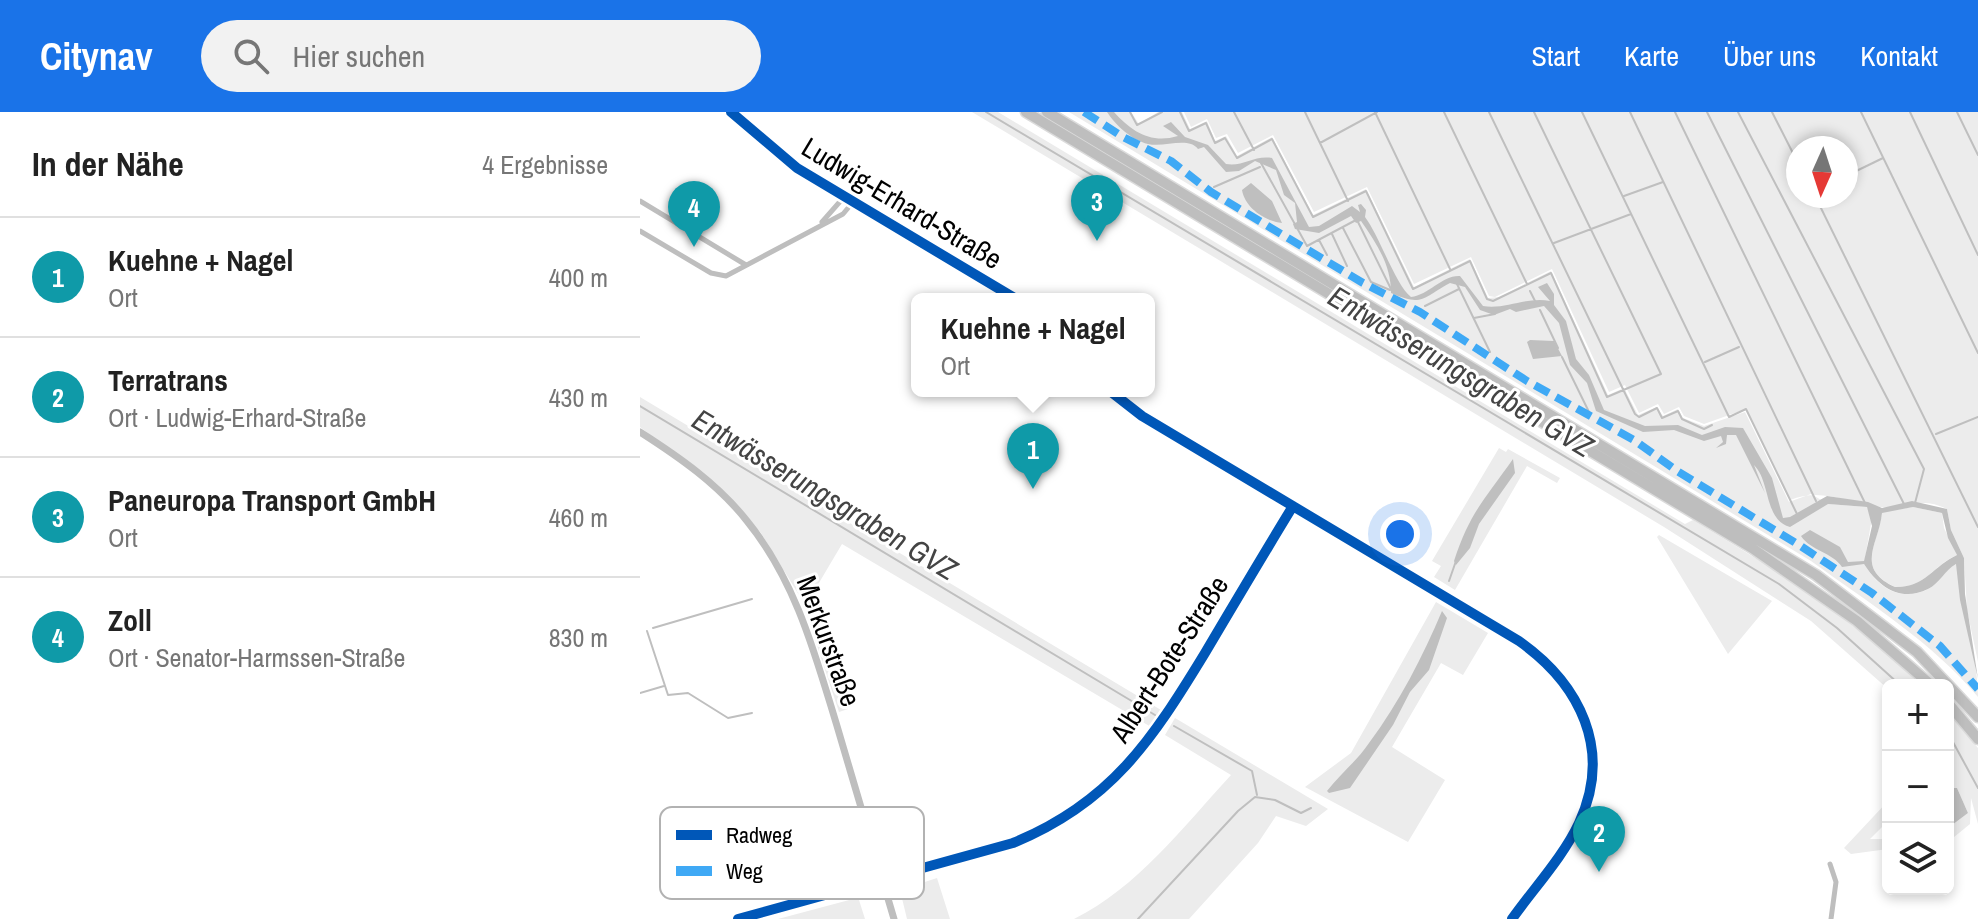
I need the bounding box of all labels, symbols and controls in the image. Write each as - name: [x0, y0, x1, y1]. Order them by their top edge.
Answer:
- search box: [201, 20, 761, 92]
- text: Citynav: [40, 31, 153, 82]
- icon: search: [229, 34, 273, 78]
- text: Hier suchen: [293, 36, 425, 76]
- text: Start: [1532, 37, 1580, 75]
- text: Karte: [1624, 37, 1679, 75]
- text: Über uns: [1723, 37, 1816, 75]
- text: Kontakt: [1860, 37, 1938, 75]
- street label: Ludwig-Erhard-Straße: [795, 128, 1009, 278]
- north arrow: [1786, 136, 1858, 208]
- text: In der Nähe: [32, 141, 184, 187]
- text: 4 Ergebnisse: [482, 147, 608, 182]
- pin: 3: [1071, 175, 1123, 241]
- pin: 4: [668, 181, 720, 247]
- text: Kuehne + Nagel: [108, 240, 293, 280]
- text: 1: [52, 260, 64, 295]
- text: 400 m: [549, 260, 608, 295]
- water label: Entwässerungsgraben GVZ: [1321, 276, 1602, 466]
- text: Ort: [108, 280, 138, 315]
- popup: [911, 293, 1155, 397]
- text: Kuehne + Nagel: [940, 308, 1126, 348]
- text: Ort: [940, 348, 970, 383]
- text: Terratrans: [108, 360, 228, 400]
- text: 2: [52, 380, 64, 415]
- text: 430 m: [549, 380, 608, 415]
- water label: Entwässerungsgraben GVZ: [685, 399, 966, 589]
- text: Ort · Ludwig-Erhard-Straße: [108, 400, 366, 435]
- pin: 1: [1007, 423, 1059, 489]
- text: Paneuropa Transport GmbH: [108, 480, 436, 520]
- text: 3: [52, 500, 64, 535]
- text: 460 m: [549, 500, 608, 535]
- your location: [1380, 514, 1420, 554]
- text: Ort: [108, 520, 138, 555]
- street label: Albert-Bote-Straße: [1100, 568, 1237, 750]
- street label: Merkurstraße: [788, 570, 870, 712]
- text: Zoll: [108, 600, 152, 640]
- text: 4: [52, 620, 64, 655]
- text: 830 m: [549, 620, 608, 655]
- text: Ort · Senator-Harmssen-Straße: [108, 640, 405, 675]
- map controls: [1882, 679, 1954, 895]
- button: +: [1882, 679, 1954, 751]
- button: −: [1882, 751, 1954, 823]
- pin: 2: [1573, 806, 1625, 872]
- legend: [660, 807, 924, 899]
- text: Radweg: [726, 820, 792, 850]
- button: layers: [1882, 823, 1954, 895]
- text: Weg: [726, 856, 763, 886]

